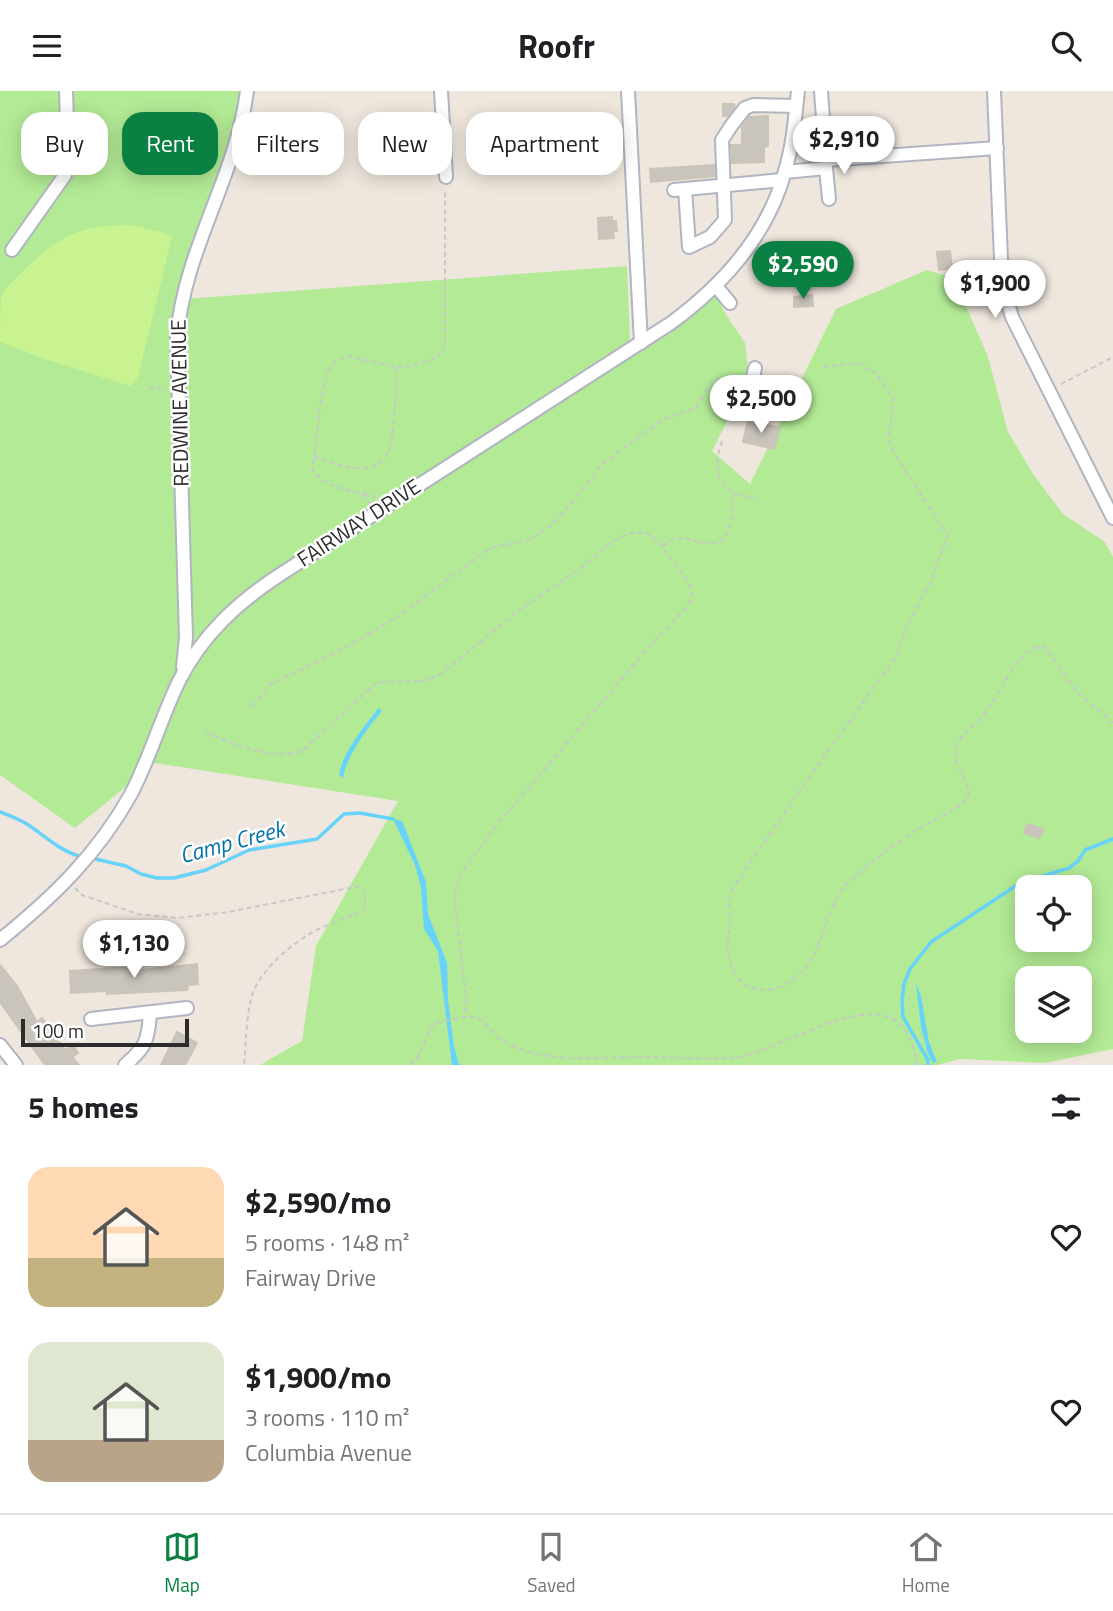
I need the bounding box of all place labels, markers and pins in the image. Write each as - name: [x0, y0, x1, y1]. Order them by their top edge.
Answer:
- pin: $2,910: [787, 116, 901, 176]
- pin: $2,590: [746, 241, 860, 301]
- pin: $1,900: [938, 261, 1052, 320]
- pin: $2,500: [704, 375, 818, 435]
- pin: $1,130: [77, 921, 191, 980]

